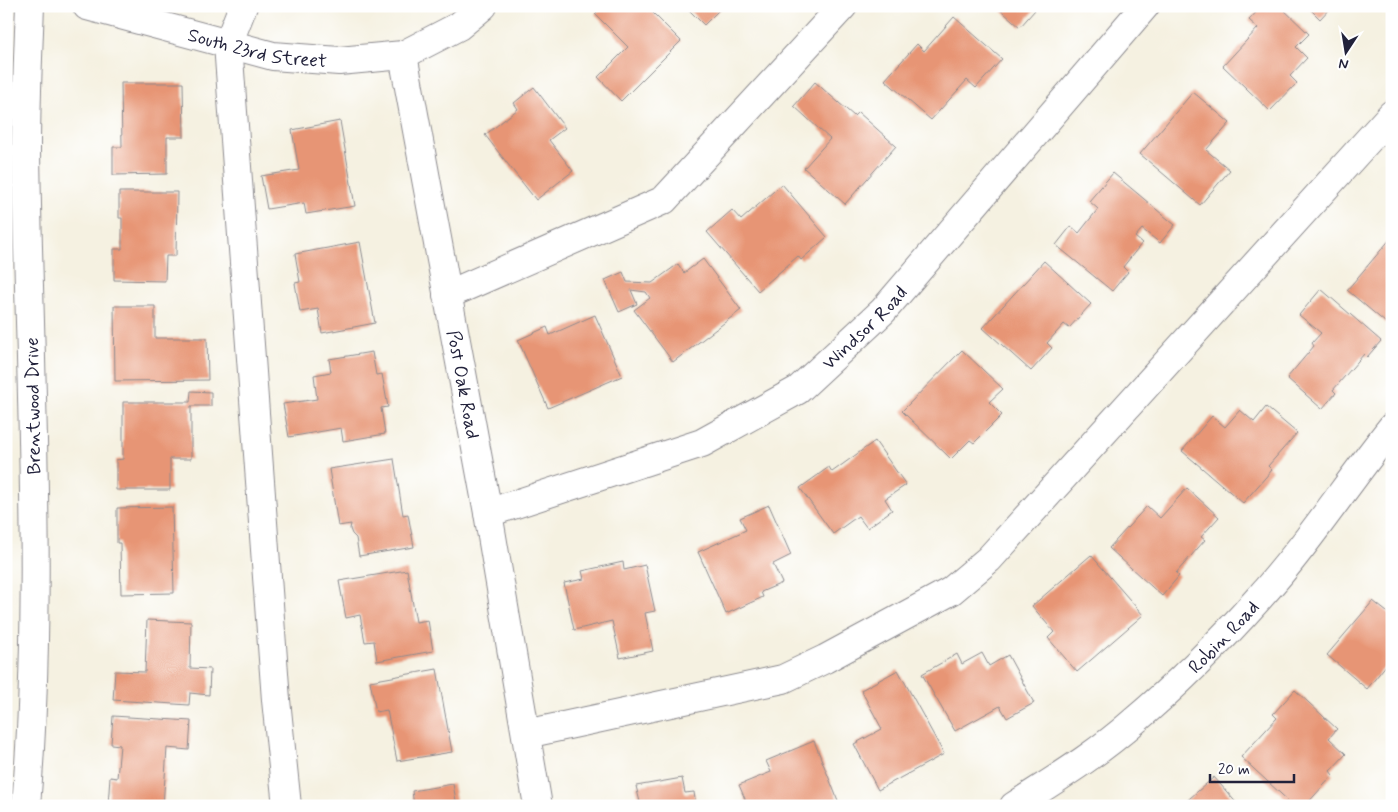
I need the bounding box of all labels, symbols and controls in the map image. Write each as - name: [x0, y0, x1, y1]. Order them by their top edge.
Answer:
- street label: South 23rd Street: [185, 23, 328, 74]
- north arrow: [1320, 28, 1370, 78]
- text: N: [1337, 54, 1350, 74]
- street label: Windsor Road: [817, 281, 913, 376]
- street label: Post Oak Road: [440, 328, 485, 441]
- street label: Brentwood Drive: [20, 337, 47, 475]
- street label: Robin Road: [1183, 596, 1265, 680]
- scale bar: [1210, 752, 1294, 784]
- text: 20 m: [1218, 760, 1250, 780]

